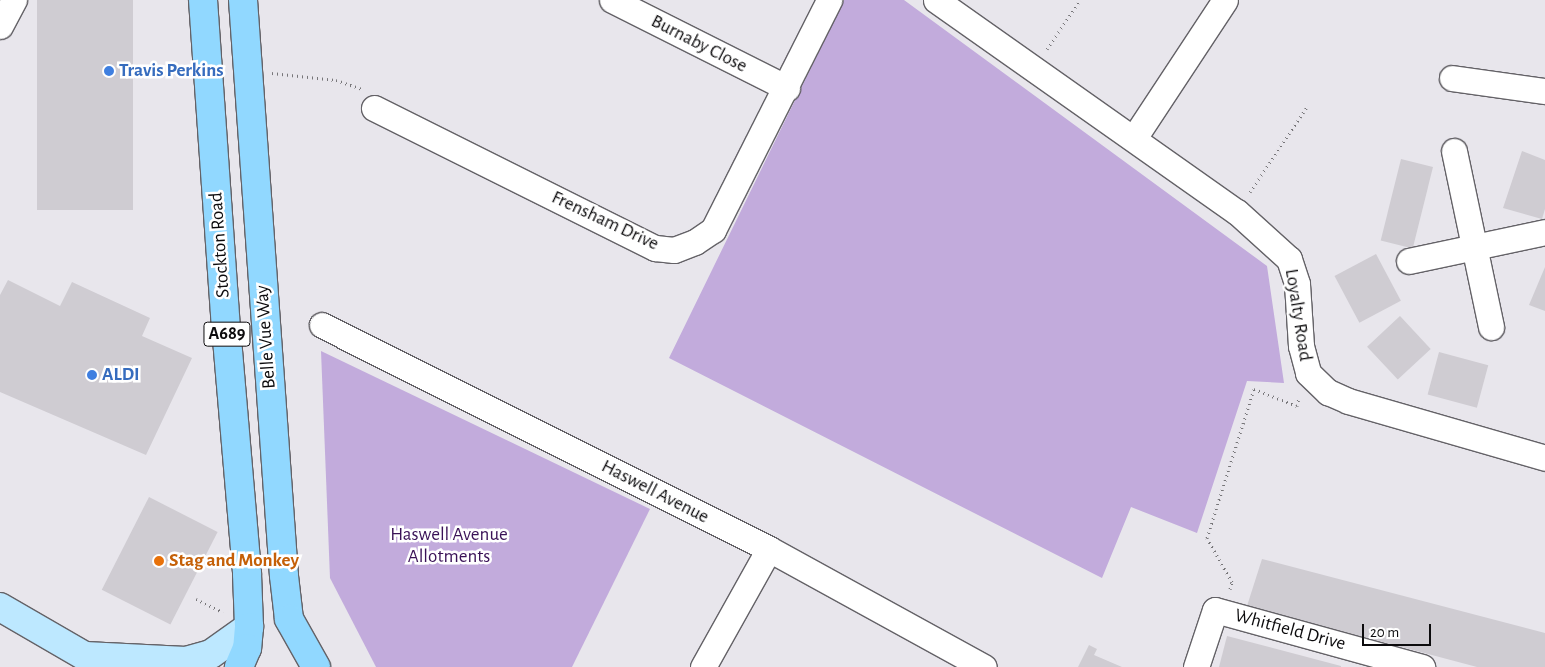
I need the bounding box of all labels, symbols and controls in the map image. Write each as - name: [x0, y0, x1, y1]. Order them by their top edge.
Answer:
- street label: Burnaby Close: [647, 10, 751, 78]
- place label: Travis Perkins: [119, 60, 224, 82]
- marker: Travis Perkins: [103, 65, 115, 77]
- street label: Frensham Drive: [548, 186, 662, 256]
- street label: Stockton Road: [205, 191, 235, 299]
- street label: Loyalty Road: [1279, 267, 1317, 363]
- street label: Belle Vue Way: [251, 284, 281, 390]
- road number: A689: [203, 318, 251, 349]
- place label: ALDI: [102, 364, 140, 386]
- marker: ALDI: [86, 369, 98, 381]
- street label: Haswell Avenue: [597, 455, 713, 529]
- park label: Haswell Avenue Allotments: [390, 524, 508, 568]
- place label: Stag and Monkey: [169, 550, 299, 572]
- marker: Stag and Monkey: [153, 555, 165, 567]
- street label: Whitfield Drive: [1232, 604, 1348, 656]
- scale bar: [1365, 614, 1434, 646]
- text: 20 m: [1370, 625, 1399, 640]

